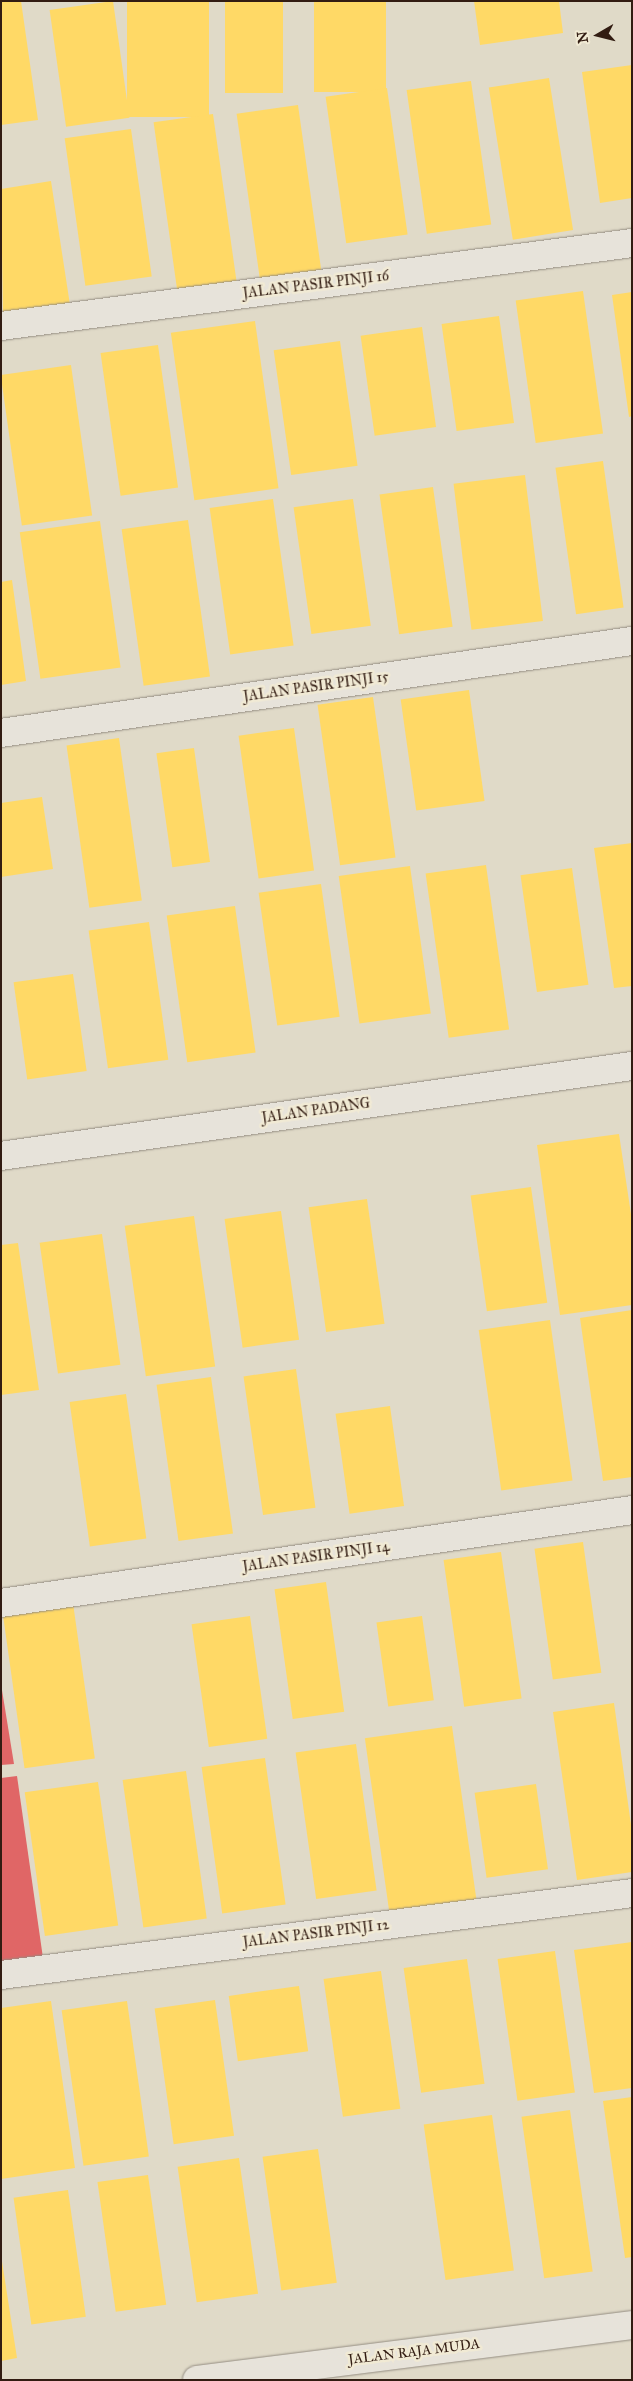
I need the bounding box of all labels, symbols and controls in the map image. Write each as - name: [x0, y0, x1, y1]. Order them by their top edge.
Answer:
- north arrow: [573, 10, 623, 60]
- text: N: [573, 30, 592, 44]
- street label: JALAN PASIR PINJI 16: [242, 268, 390, 302]
- street label: JALAN PASIR PINJI 15: [242, 668, 390, 706]
- street label: JALAN PADANG: [261, 1095, 371, 1127]
- street label: JALAN PASIR PINJI 14: [242, 1538, 390, 1576]
- street label: JALAN PASIR PINJI 12: [242, 1917, 390, 1951]
- street label: JALAN RAJA MUDA: [347, 2336, 481, 2368]

